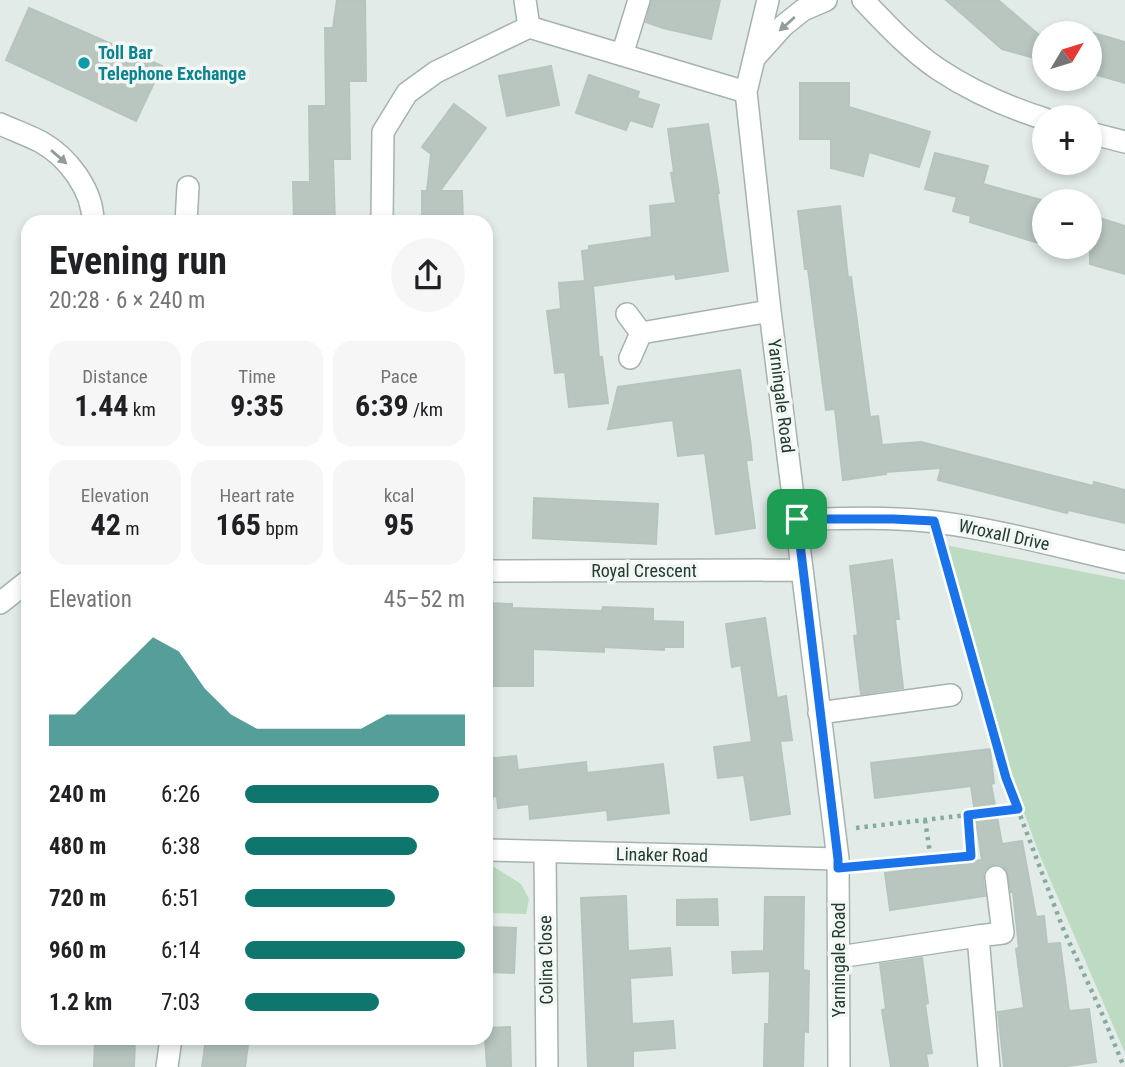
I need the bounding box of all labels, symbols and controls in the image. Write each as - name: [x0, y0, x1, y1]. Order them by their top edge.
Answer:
- one-way arrow: [779, 15, 796, 31]
- north arrow: [1032, 21, 1102, 91]
- map controls: [1032, 21, 1102, 259]
- place label: Toll Bar Telephone Exchange: [98, 42, 246, 84]
- marker: Toll Bar Telephone Exchange: [76, 55, 92, 71]
- button: +: [1032, 105, 1102, 175]
- one-way arrow: [51, 148, 68, 164]
- button: −: [1032, 189, 1102, 259]
- button: share: [391, 238, 465, 312]
- text: Evening run: [49, 239, 227, 283]
- text: 20:28 · 6 × 240 m: [49, 287, 205, 314]
- street label: Yarningale Road: [764, 338, 799, 454]
- text: Distance: [82, 365, 148, 388]
- text: Time: [238, 365, 276, 388]
- text: Pace: [380, 365, 418, 388]
- text: 1.44: [74, 388, 128, 423]
- text: 9:35: [230, 388, 284, 423]
- text: 6:39: [355, 388, 409, 423]
- text: km: [128, 398, 156, 421]
- text: /km: [409, 398, 443, 421]
- text: Elevation: [81, 484, 149, 507]
- text: Heart rate: [219, 484, 295, 507]
- text: kcal: [384, 484, 414, 507]
- pin: [767, 489, 827, 549]
- icon: arrive: [778, 500, 816, 538]
- text: 42: [91, 507, 121, 542]
- text: 165: [216, 507, 261, 542]
- text: 95: [384, 507, 414, 542]
- street label: Wroxall Drive: [957, 515, 1052, 554]
- text: m: [121, 517, 140, 540]
- text: bpm: [261, 517, 298, 540]
- street label: Royal Crescent: [591, 560, 697, 581]
- text: Elevation: [49, 586, 132, 613]
- text: 45–52 m: [384, 586, 465, 613]
- text: 240 m: [49, 781, 106, 808]
- text: 6:26: [161, 781, 200, 808]
- text: 480 m: [49, 833, 106, 860]
- text: 6:38: [161, 833, 200, 860]
- street label: Linaker Road: [616, 843, 708, 866]
- text: 720 m: [49, 885, 106, 912]
- text: 6:51: [161, 885, 200, 912]
- street label: Yarningale Road: [828, 903, 849, 1017]
- street label: Colina Close: [534, 915, 557, 1005]
- text: 960 m: [49, 937, 106, 964]
- text: 6:14: [161, 937, 200, 964]
- text: 1.2 km: [49, 989, 112, 1016]
- text: 7:03: [161, 989, 200, 1016]

